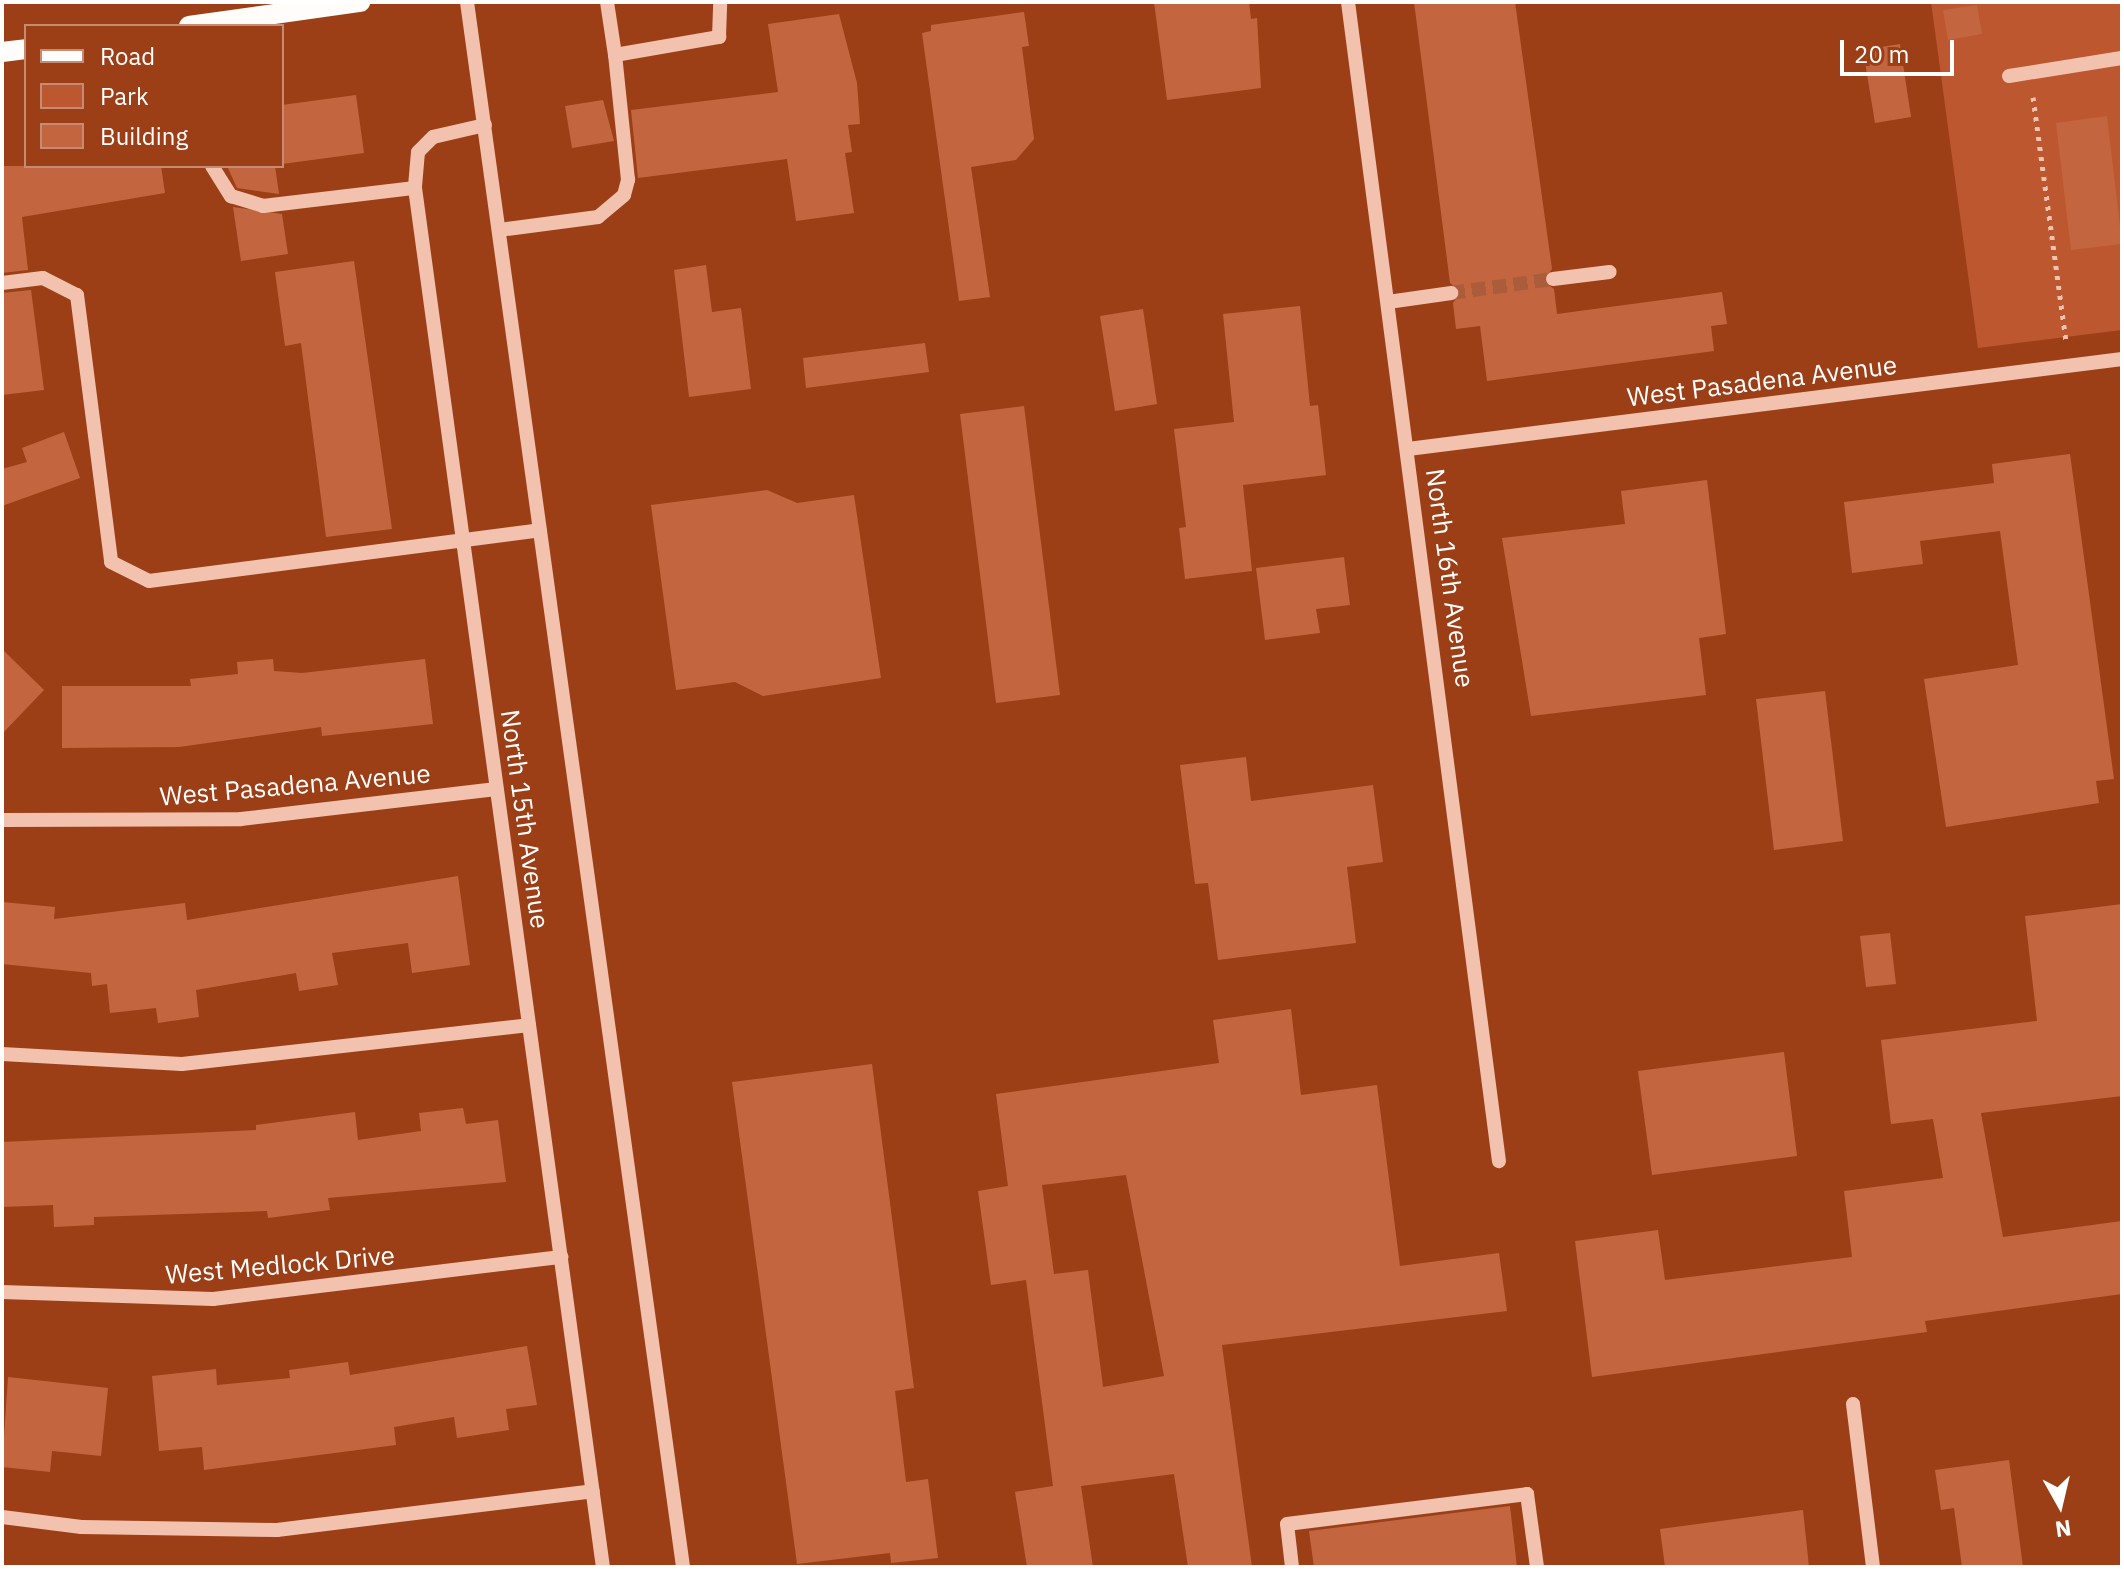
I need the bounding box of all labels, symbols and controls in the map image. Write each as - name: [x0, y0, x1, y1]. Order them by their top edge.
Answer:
- legend: [24, 24, 284, 168]
- scale bar: [1844, 24, 1958, 74]
- text: 20 m: [1854, 38, 1909, 70]
- text: Road: [100, 40, 155, 72]
- text: Park: [100, 80, 149, 112]
- text: Building: [100, 120, 188, 152]
- street label: West Pasadena Avenue: [1625, 349, 1899, 413]
- street label: North 16th Avenue: [1419, 467, 1481, 689]
- street label: North 15th Avenue: [494, 708, 556, 930]
- street label: West Pasadena Avenue: [158, 758, 432, 812]
- street label: West Medlock Drive: [164, 1239, 396, 1291]
- north arrow: [2020, 1465, 2100, 1545]
- text: N: [2054, 1514, 2073, 1545]

